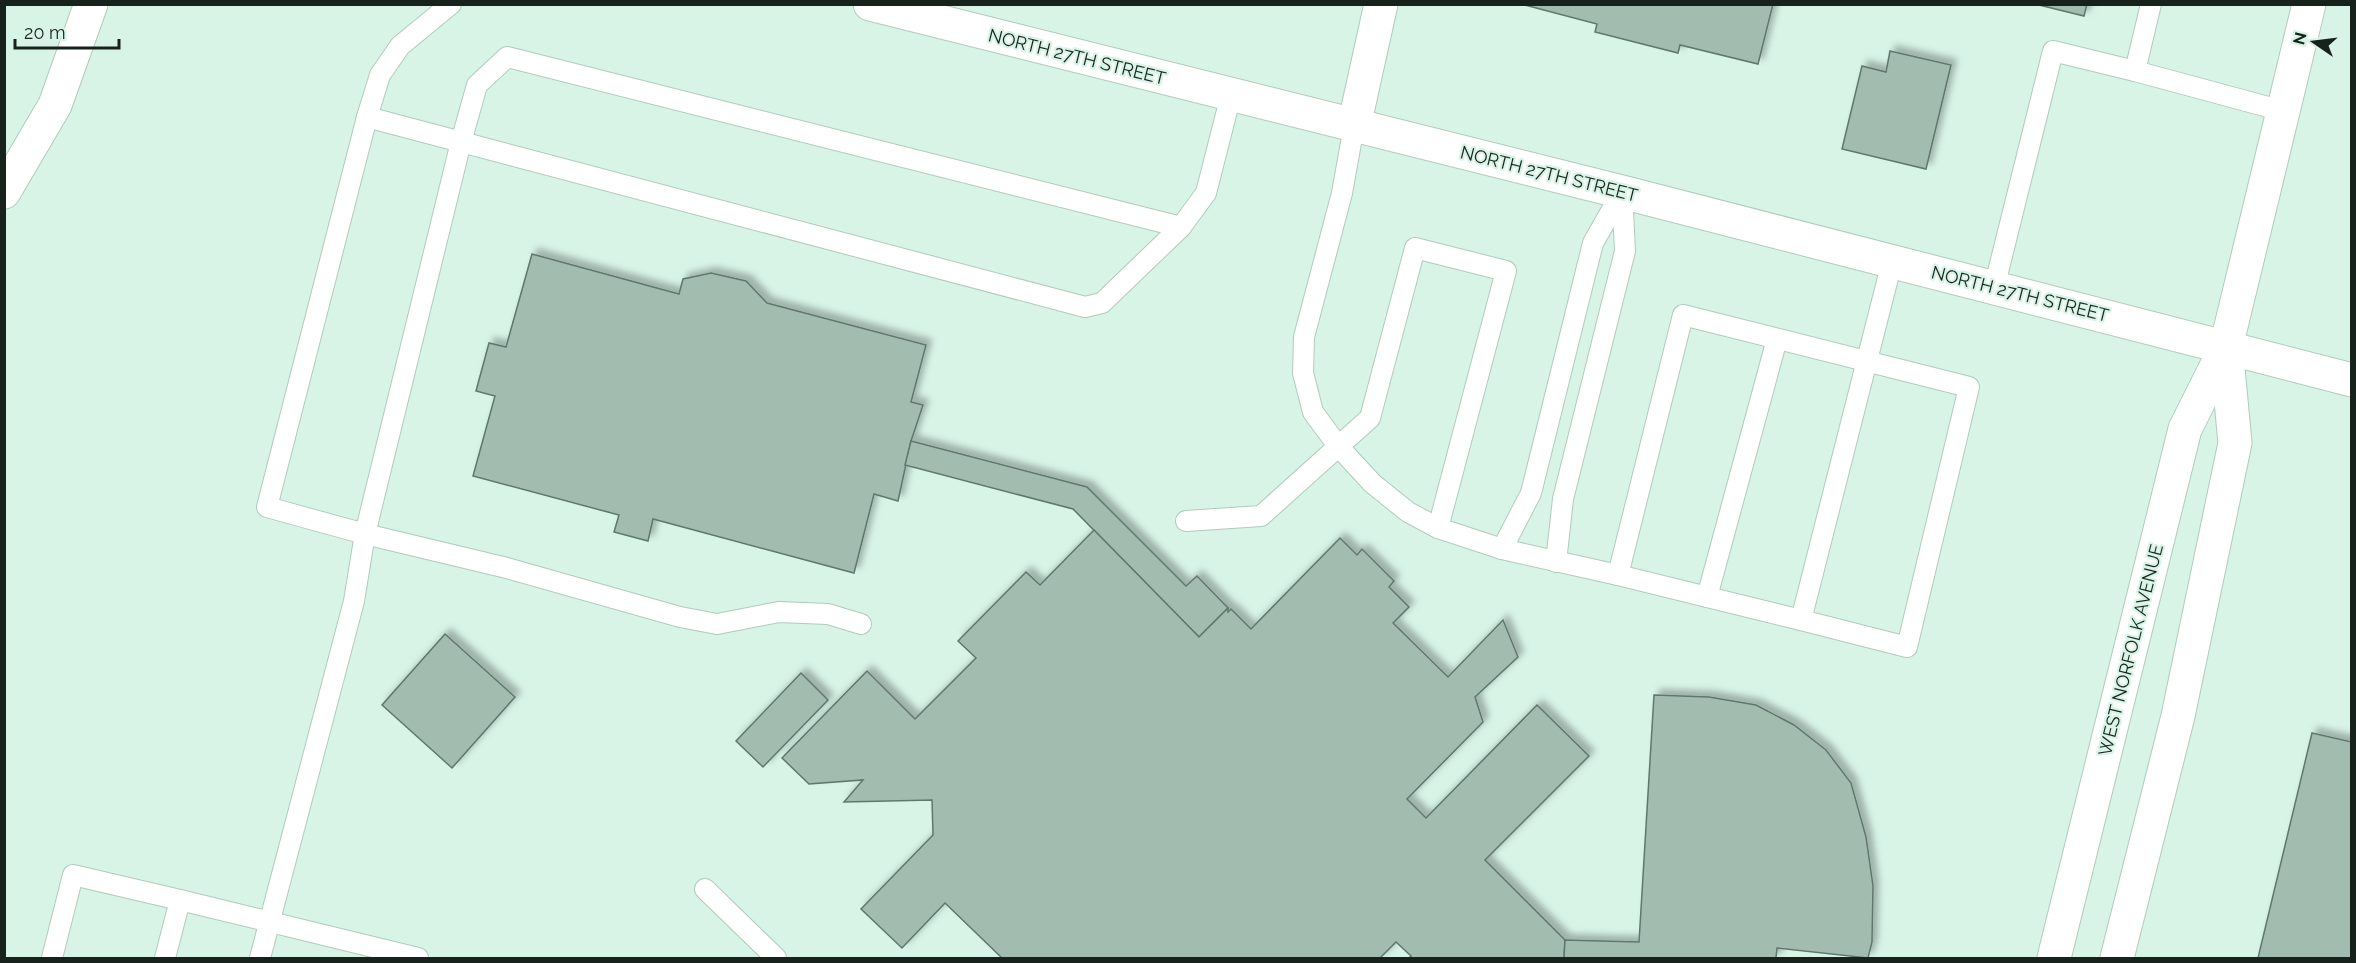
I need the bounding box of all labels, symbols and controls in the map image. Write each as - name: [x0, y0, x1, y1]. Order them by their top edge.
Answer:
- scale bar: [15, 12, 118, 50]
- north arrow: [2284, 12, 2344, 72]
- text: 20 m: [24, 22, 66, 43]
- street label: NORTH 27TH STREET: [986, 24, 1168, 89]
- text: N: [2289, 30, 2311, 47]
- street label: NORTH 27TH STREET: [1458, 141, 1640, 206]
- street label: NORTH 27TH STREET: [1929, 261, 2111, 326]
- street label: WEST NORFOLK AVENUE: [2094, 542, 2167, 758]

